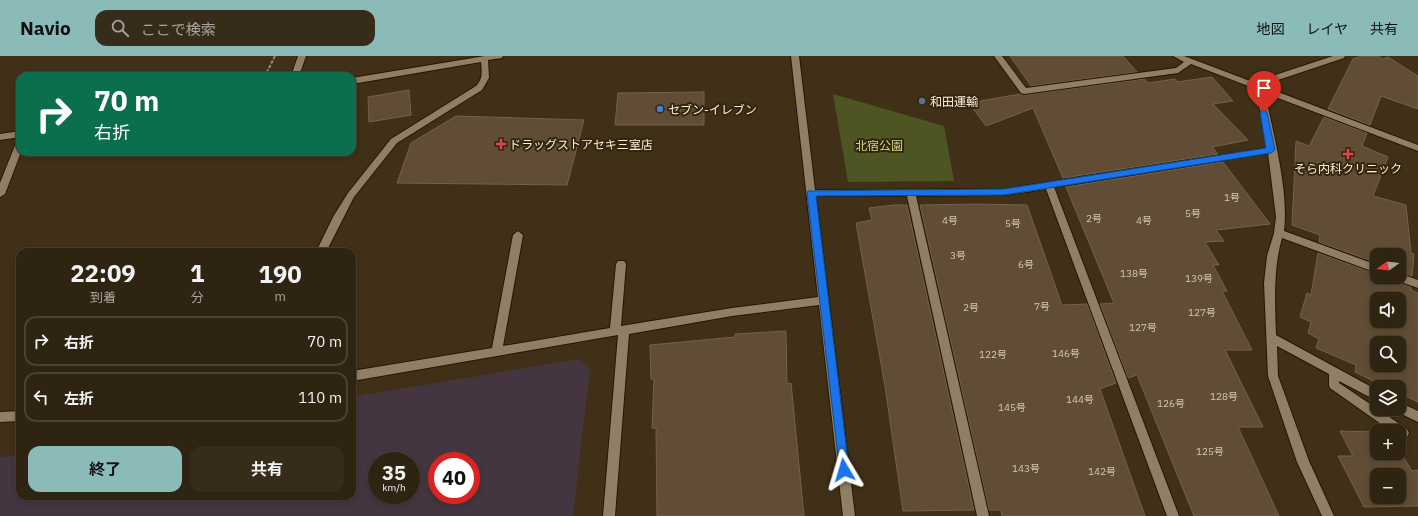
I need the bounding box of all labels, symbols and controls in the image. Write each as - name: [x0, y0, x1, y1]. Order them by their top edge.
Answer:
- search box: [95, 10, 375, 46]
- text: Navio: [20, 16, 71, 40]
- icon: search: [109, 17, 131, 39]
- text: ここで検索: [141, 20, 216, 39]
- text: 地図: [1256, 20, 1284, 38]
- text: レイヤ: [1306, 20, 1348, 38]
- text: 共有: [1370, 20, 1398, 38]
- pin: [1247, 71, 1281, 112]
- icon: arrive: [1253, 77, 1275, 99]
- text: 70 m: [94, 82, 159, 119]
- icon: right: [28, 88, 80, 140]
- place label: 和田運輸: [930, 94, 978, 109]
- marker: 和田運輸: [917, 96, 927, 106]
- place label: セブン-イレブン: [668, 102, 757, 117]
- marker: セブン-イレブン: [655, 104, 665, 114]
- text: 右折: [94, 121, 130, 144]
- place label: ドラッグストアセキ三室店: [509, 137, 653, 152]
- park label: 北宿公園: [855, 138, 903, 153]
- marker: ドラッグストアセキ三室店: [496, 139, 506, 149]
- marker: そら内科クリニック: [1342, 148, 1354, 160]
- place label: そら内科クリニック: [1294, 161, 1402, 176]
- house number: 1号: [1224, 191, 1240, 204]
- house number: 5号: [1185, 207, 1201, 220]
- house number: 2号: [1086, 212, 1102, 225]
- house number: 4号: [942, 214, 958, 227]
- house number: 4号: [1136, 214, 1152, 227]
- house number: 5号: [1005, 217, 1021, 230]
- north arrow: [1370, 248, 1406, 284]
- map controls: [1370, 248, 1406, 504]
- house number: 3号: [950, 249, 966, 262]
- text: 22:09: [70, 257, 136, 289]
- text: 1: [190, 257, 204, 289]
- text: 190: [259, 258, 302, 290]
- house number: 6号: [1018, 258, 1034, 271]
- house number: 138号: [1120, 267, 1148, 280]
- house number: 139号: [1185, 272, 1213, 285]
- text: m: [274, 288, 286, 305]
- text: 到着: [90, 289, 116, 306]
- text: 分: [191, 289, 204, 306]
- button: sound: [1370, 292, 1406, 328]
- house number: 7号: [1034, 300, 1050, 313]
- house number: 2号: [963, 301, 979, 314]
- house number: 127号: [1188, 306, 1216, 319]
- house number: 127号: [1129, 321, 1157, 334]
- icon: right: [30, 330, 52, 352]
- text: 70 m: [307, 332, 342, 351]
- text: 右折: [64, 333, 94, 352]
- button: search: [1370, 336, 1406, 372]
- house number: 146号: [1052, 347, 1080, 360]
- house number: 122号: [979, 348, 1007, 361]
- button: layers: [1370, 380, 1406, 416]
- icon: left: [30, 386, 52, 408]
- text: 110 m: [298, 388, 342, 407]
- text: 左折: [64, 389, 94, 408]
- house number: 128号: [1210, 390, 1238, 403]
- house number: 144号: [1066, 393, 1094, 406]
- house number: 126号: [1157, 397, 1185, 410]
- house number: 145号: [998, 401, 1026, 414]
- button: +: [1370, 424, 1406, 460]
- house number: 125号: [1196, 445, 1224, 458]
- button: 終了: [28, 446, 182, 492]
- button: 共有: [190, 446, 344, 492]
- position arrow: [823, 449, 865, 491]
- speed limit sign: 40: [428, 452, 480, 504]
- text: 35: [382, 459, 406, 486]
- house number: 143号: [1012, 462, 1040, 475]
- house number: 142号: [1088, 465, 1116, 478]
- button: −: [1370, 468, 1406, 504]
- text: km/h: [382, 481, 406, 494]

